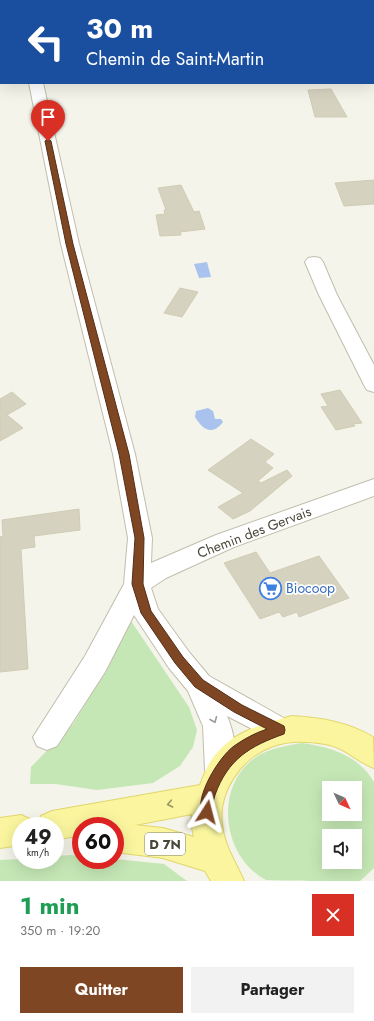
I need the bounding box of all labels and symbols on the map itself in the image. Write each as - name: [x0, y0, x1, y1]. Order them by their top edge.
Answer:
- pin: [31, 100, 65, 141]
- street label: Chemin des Gervais: [194, 501, 314, 563]
- supermarket icon: Biocoop: [257, 575, 283, 601]
- place label: Biocoop: [286, 578, 335, 598]
- one-way arrow: [210, 716, 218, 723]
- north arrow: [322, 781, 362, 821]
- position arrow: [186, 791, 228, 833]
- one-way arrow: [166, 799, 173, 808]
- speed limit sign: 60: [72, 817, 124, 869]
- road number: D 7N: [145, 833, 185, 855]

